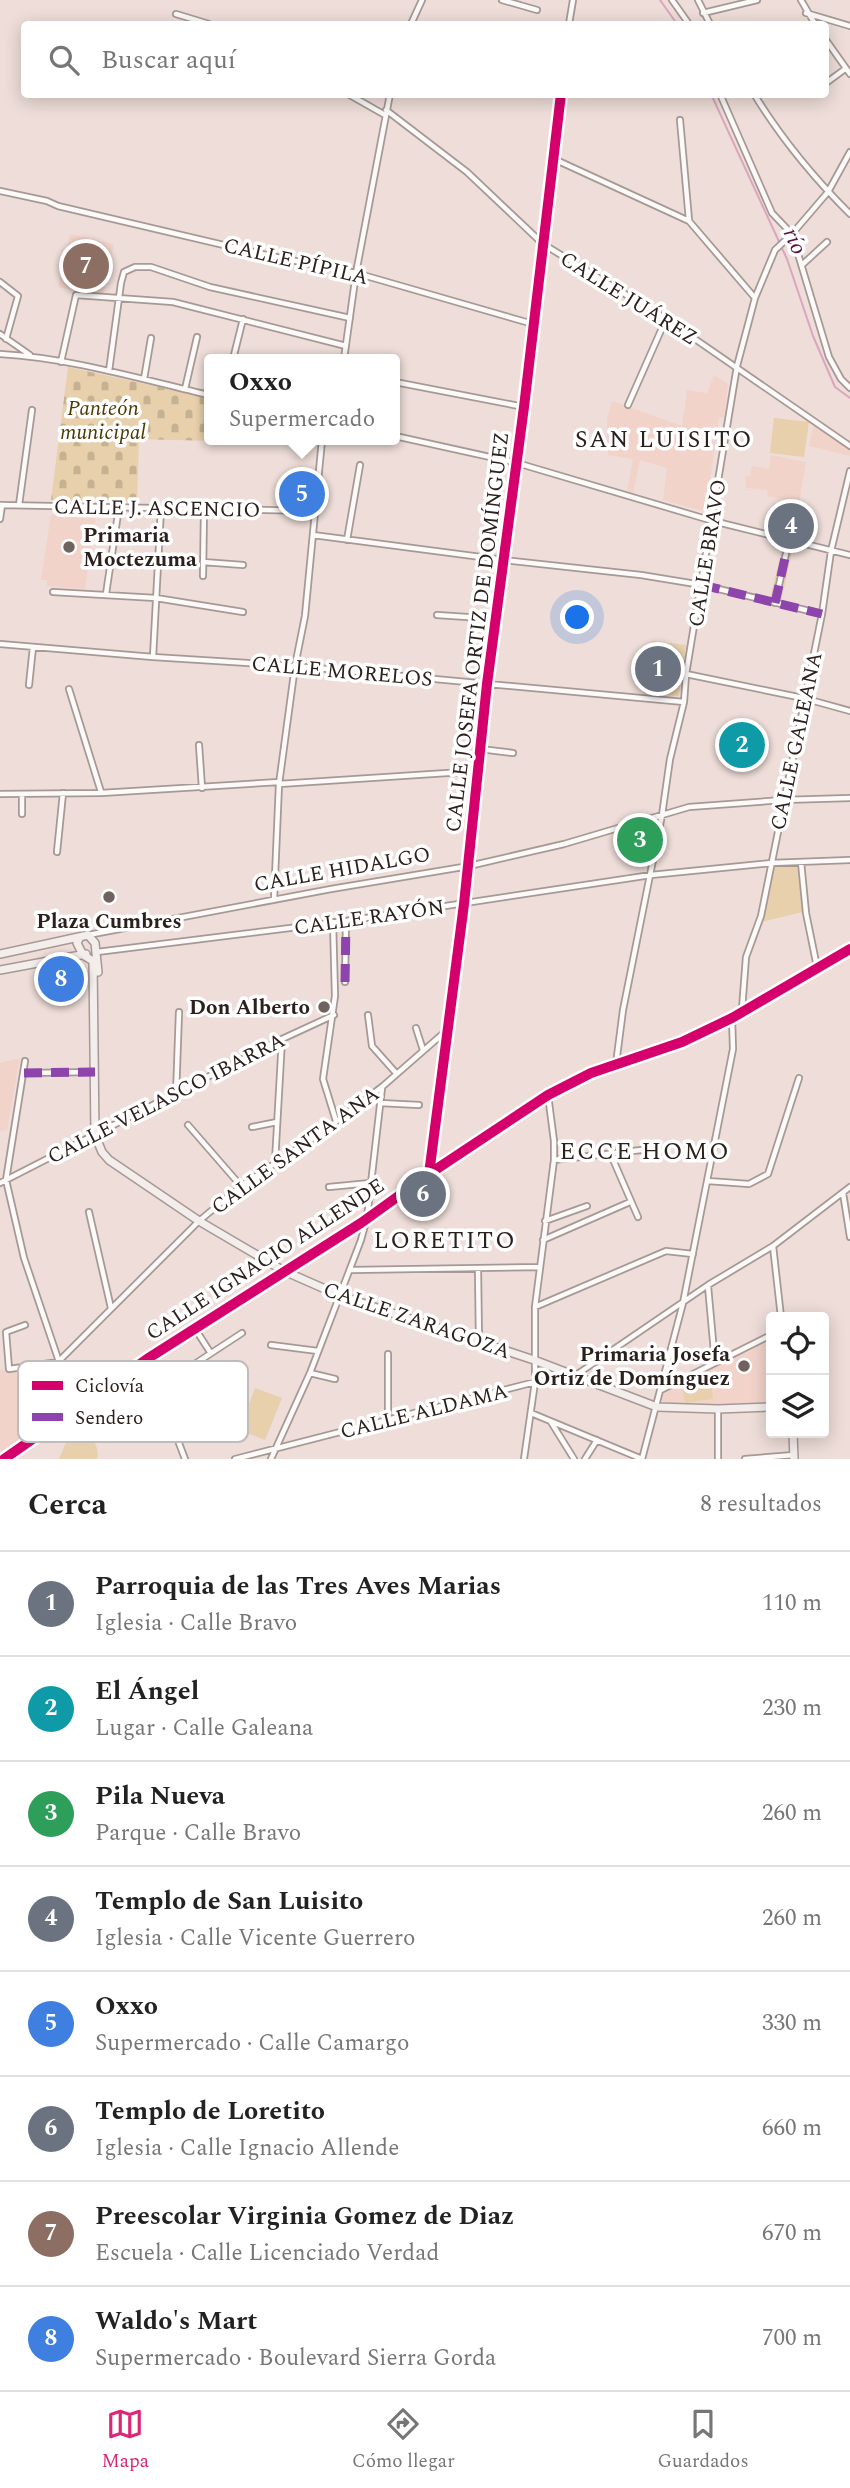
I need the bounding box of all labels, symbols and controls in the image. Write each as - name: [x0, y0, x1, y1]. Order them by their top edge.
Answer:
- search box: [21, 21, 829, 98]
- text: Buscar aquí: [101, 40, 236, 80]
- icon: search: [45, 41, 83, 79]
- water label: río: [773, 222, 816, 261]
- street label: CALLE PÍPILA: [220, 230, 371, 294]
- pin: 7: [63, 240, 109, 292]
- street label: CALLE JUÁREZ: [553, 244, 703, 354]
- popup: [204, 354, 400, 445]
- text: Oxxo: [229, 362, 292, 402]
- park label: Panteón municipal: [60, 393, 146, 449]
- text: Supermercado: [229, 402, 375, 437]
- district label: SAN LUISITO: [575, 422, 753, 458]
- street label: CALLE JOSEFA ORTIZ DE DOMÍNGUEZ: [438, 430, 518, 834]
- pin: 5: [279, 468, 325, 520]
- street label: CALLE BRAVO: [681, 477, 735, 629]
- street label: CALLE J. ASCENCIO: [53, 491, 260, 527]
- pin: 4: [768, 500, 814, 552]
- place label: Primaria Moctezuma: [83, 520, 197, 576]
- marker: Primaria Moctezuma: [61, 539, 77, 555]
- your location: [560, 600, 594, 634]
- pin: 1: [635, 643, 681, 695]
- street label: CALLE MORELOS: [250, 648, 434, 696]
- street label: CALLE GALEANA: [762, 649, 832, 833]
- pin: 2: [719, 719, 765, 771]
- pin: 3: [617, 814, 663, 866]
- street label: CALLE HIDALGO: [251, 839, 433, 901]
- marker: Plaza Cumbres: [101, 889, 117, 905]
- street label: CALLE RAYÓN: [292, 892, 446, 944]
- place label: Plaza Cumbres: [36, 906, 182, 938]
- pin: 8: [38, 953, 84, 1005]
- place label: Don Alberto: [189, 992, 310, 1024]
- marker: Don Alberto: [316, 999, 332, 1015]
- street label: CALLE VELASCO IBARRA: [42, 1025, 291, 1173]
- street label: CALLE SANTA ANA: [205, 1079, 387, 1223]
- district label: ECCE HOMO: [559, 1134, 731, 1170]
- pin: 6: [400, 1168, 446, 1220]
- street label: CALLE IGNACIO ALLENDE: [140, 1170, 391, 1349]
- district label: LORETITO: [373, 1223, 517, 1259]
- street label: CALLE ZARAGOZA: [319, 1274, 515, 1368]
- map controls: [766, 1312, 829, 1438]
- button: locate: [766, 1312, 829, 1375]
- place label: Primaria Josefa Ortiz de Domínguez: [534, 1339, 730, 1395]
- marker: Primaria Josefa Ortiz de Domínguez: [736, 1358, 752, 1374]
- legend: [18, 1361, 248, 1442]
- text: Ciclovía: [75, 1372, 145, 1401]
- button: layers: [766, 1375, 829, 1438]
- street label: CALLE ALDAMA: [337, 1376, 512, 1448]
- text: Sendero: [75, 1404, 143, 1433]
- text: Cerca: [28, 1482, 107, 1528]
- text: 8 resultados: [700, 1487, 822, 1522]
- text: Parroquia de las Tres Aves Marias: [95, 1566, 501, 1606]
- text: 1: [45, 1586, 57, 1621]
- text: 110 m: [762, 1586, 822, 1621]
- text: Iglesia · Calle Bravo: [95, 1606, 297, 1641]
- text: El Ángel: [95, 1671, 199, 1711]
- text: 2: [45, 1691, 57, 1726]
- text: 230 m: [762, 1691, 822, 1726]
- text: Lugar · Calle Galeana: [95, 1711, 313, 1746]
- text: Pila Nueva: [95, 1776, 225, 1816]
- text: 3: [45, 1796, 57, 1831]
- text: 260 m: [762, 1796, 822, 1831]
- text: Parque · Calle Bravo: [95, 1816, 301, 1851]
- text: Templo de San Luisito: [95, 1881, 363, 1921]
- text: 4: [45, 1901, 57, 1936]
- text: 260 m: [762, 1901, 822, 1936]
- text: Iglesia · Calle Vicente Guerrero: [95, 1921, 415, 1956]
- text: Oxxo: [95, 1986, 158, 2026]
- text: 5: [45, 2006, 57, 2041]
- text: 330 m: [762, 2006, 822, 2041]
- text: Supermercado · Calle Camargo: [95, 2026, 409, 2061]
- text: Templo de Loretito: [95, 2091, 325, 2131]
- text: 6: [45, 2111, 57, 2146]
- text: 660 m: [762, 2111, 822, 2146]
- text: Iglesia · Calle Ignacio Allende: [95, 2131, 399, 2166]
- text: Preescolar Virginia Gomez de Diaz: [95, 2196, 514, 2236]
- text: 7: [45, 2216, 57, 2251]
- text: 670 m: [762, 2216, 822, 2251]
- text: Escuela · Calle Licenciado Verdad: [95, 2236, 439, 2271]
- text: Waldo's Mart: [95, 2301, 257, 2341]
- text: 8: [45, 2321, 57, 2356]
- text: 700 m: [762, 2321, 822, 2356]
- text: Supermercado · Boulevard Sierra Gorda: [95, 2341, 496, 2376]
- tab: Mapa: [101, 2405, 149, 2476]
- tab: Cómo llegar: [352, 2405, 455, 2476]
- tab: Guardados: [658, 2405, 749, 2476]

